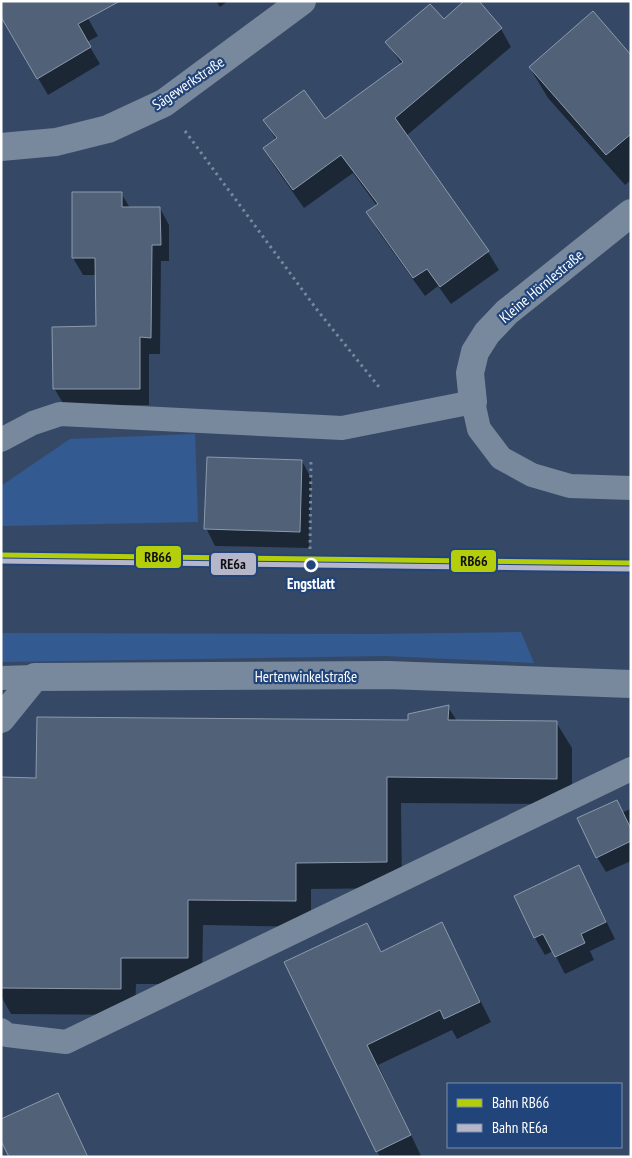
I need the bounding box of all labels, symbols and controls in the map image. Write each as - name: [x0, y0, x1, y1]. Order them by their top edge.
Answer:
- street label: Sägewerkstraße: [148, 52, 228, 114]
- street label: Kleine Hörnlestraße: [495, 245, 587, 327]
- line badge: RB66: [135, 545, 182, 569]
- text: RB66: [144, 548, 172, 566]
- line badge: RB66: [450, 549, 497, 573]
- line badge: RE6a: [210, 552, 257, 576]
- text: RB66: [460, 552, 488, 570]
- text: RE6a: [220, 555, 246, 573]
- marker: Engstlatt: [304, 558, 318, 572]
- place label: Engstlatt: [287, 574, 336, 593]
- street label: Hertenwinkelstraße: [255, 667, 357, 686]
- legend: [447, 1083, 622, 1148]
- text: Bahn RB66: [492, 1093, 549, 1112]
- text: Bahn RE6a: [492, 1118, 548, 1137]

